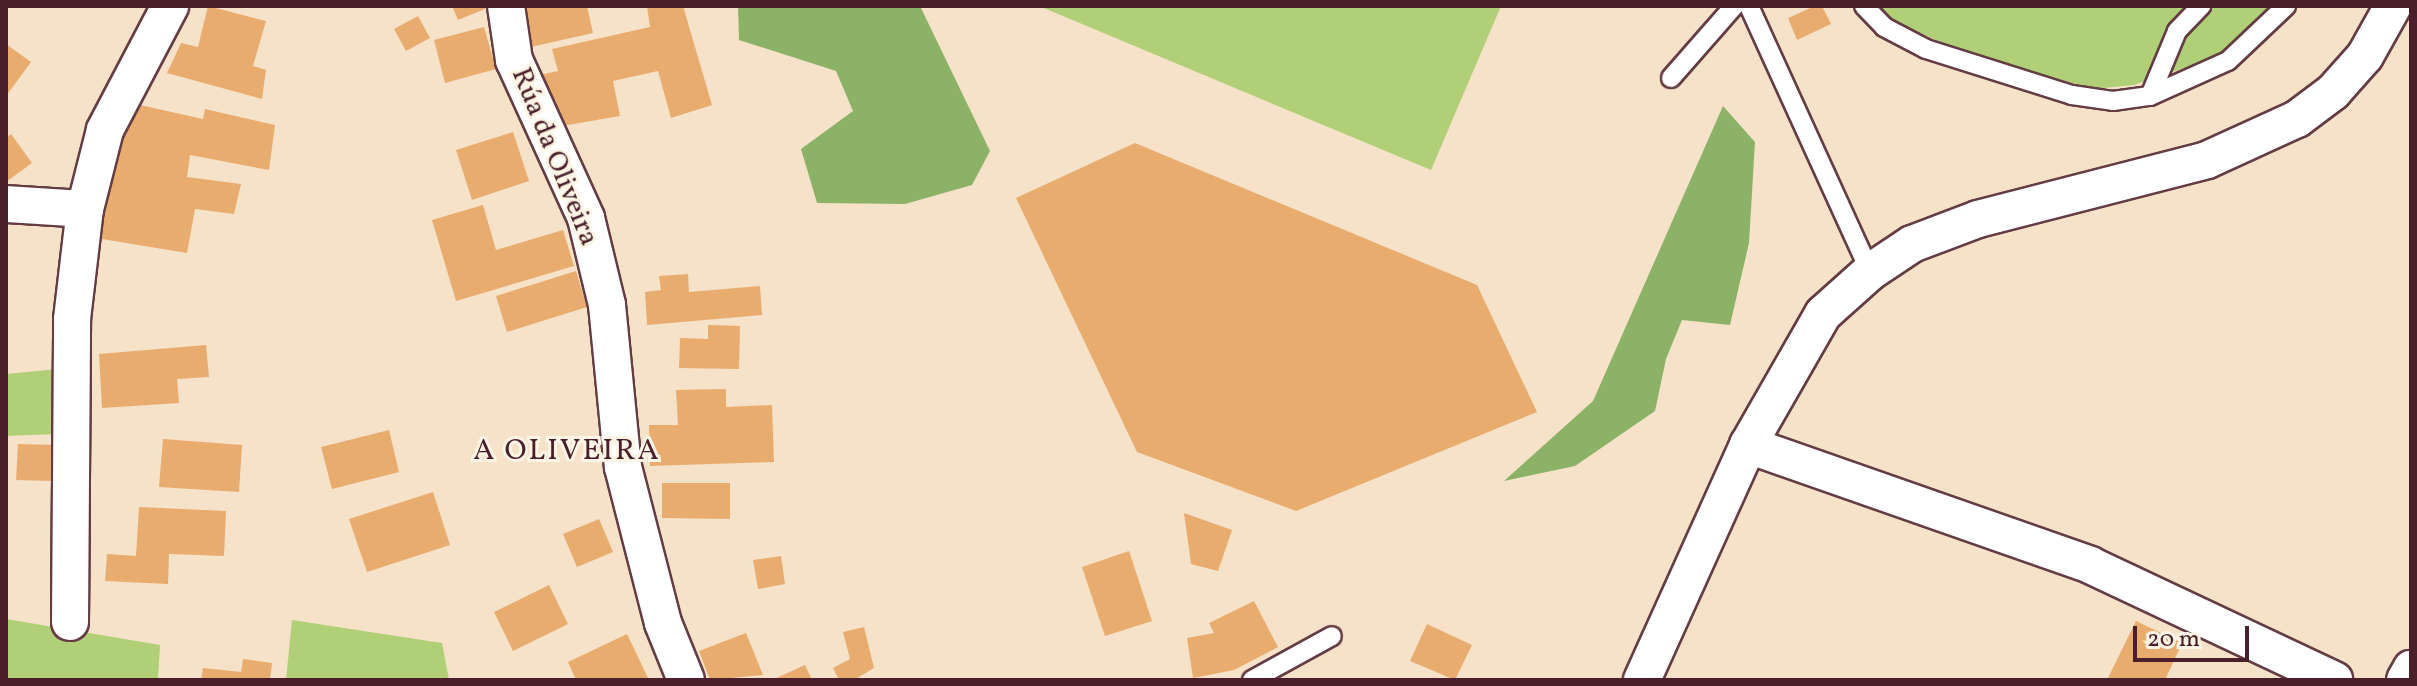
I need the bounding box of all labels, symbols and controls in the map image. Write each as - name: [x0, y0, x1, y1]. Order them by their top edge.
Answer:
- street label: Rúa da Oliveira: [503, 63, 605, 251]
- district label: A OLIVEIRA: [473, 433, 661, 469]
- scale bar: [2137, 610, 2253, 660]
- text: 20 m: [2147, 623, 2200, 657]

